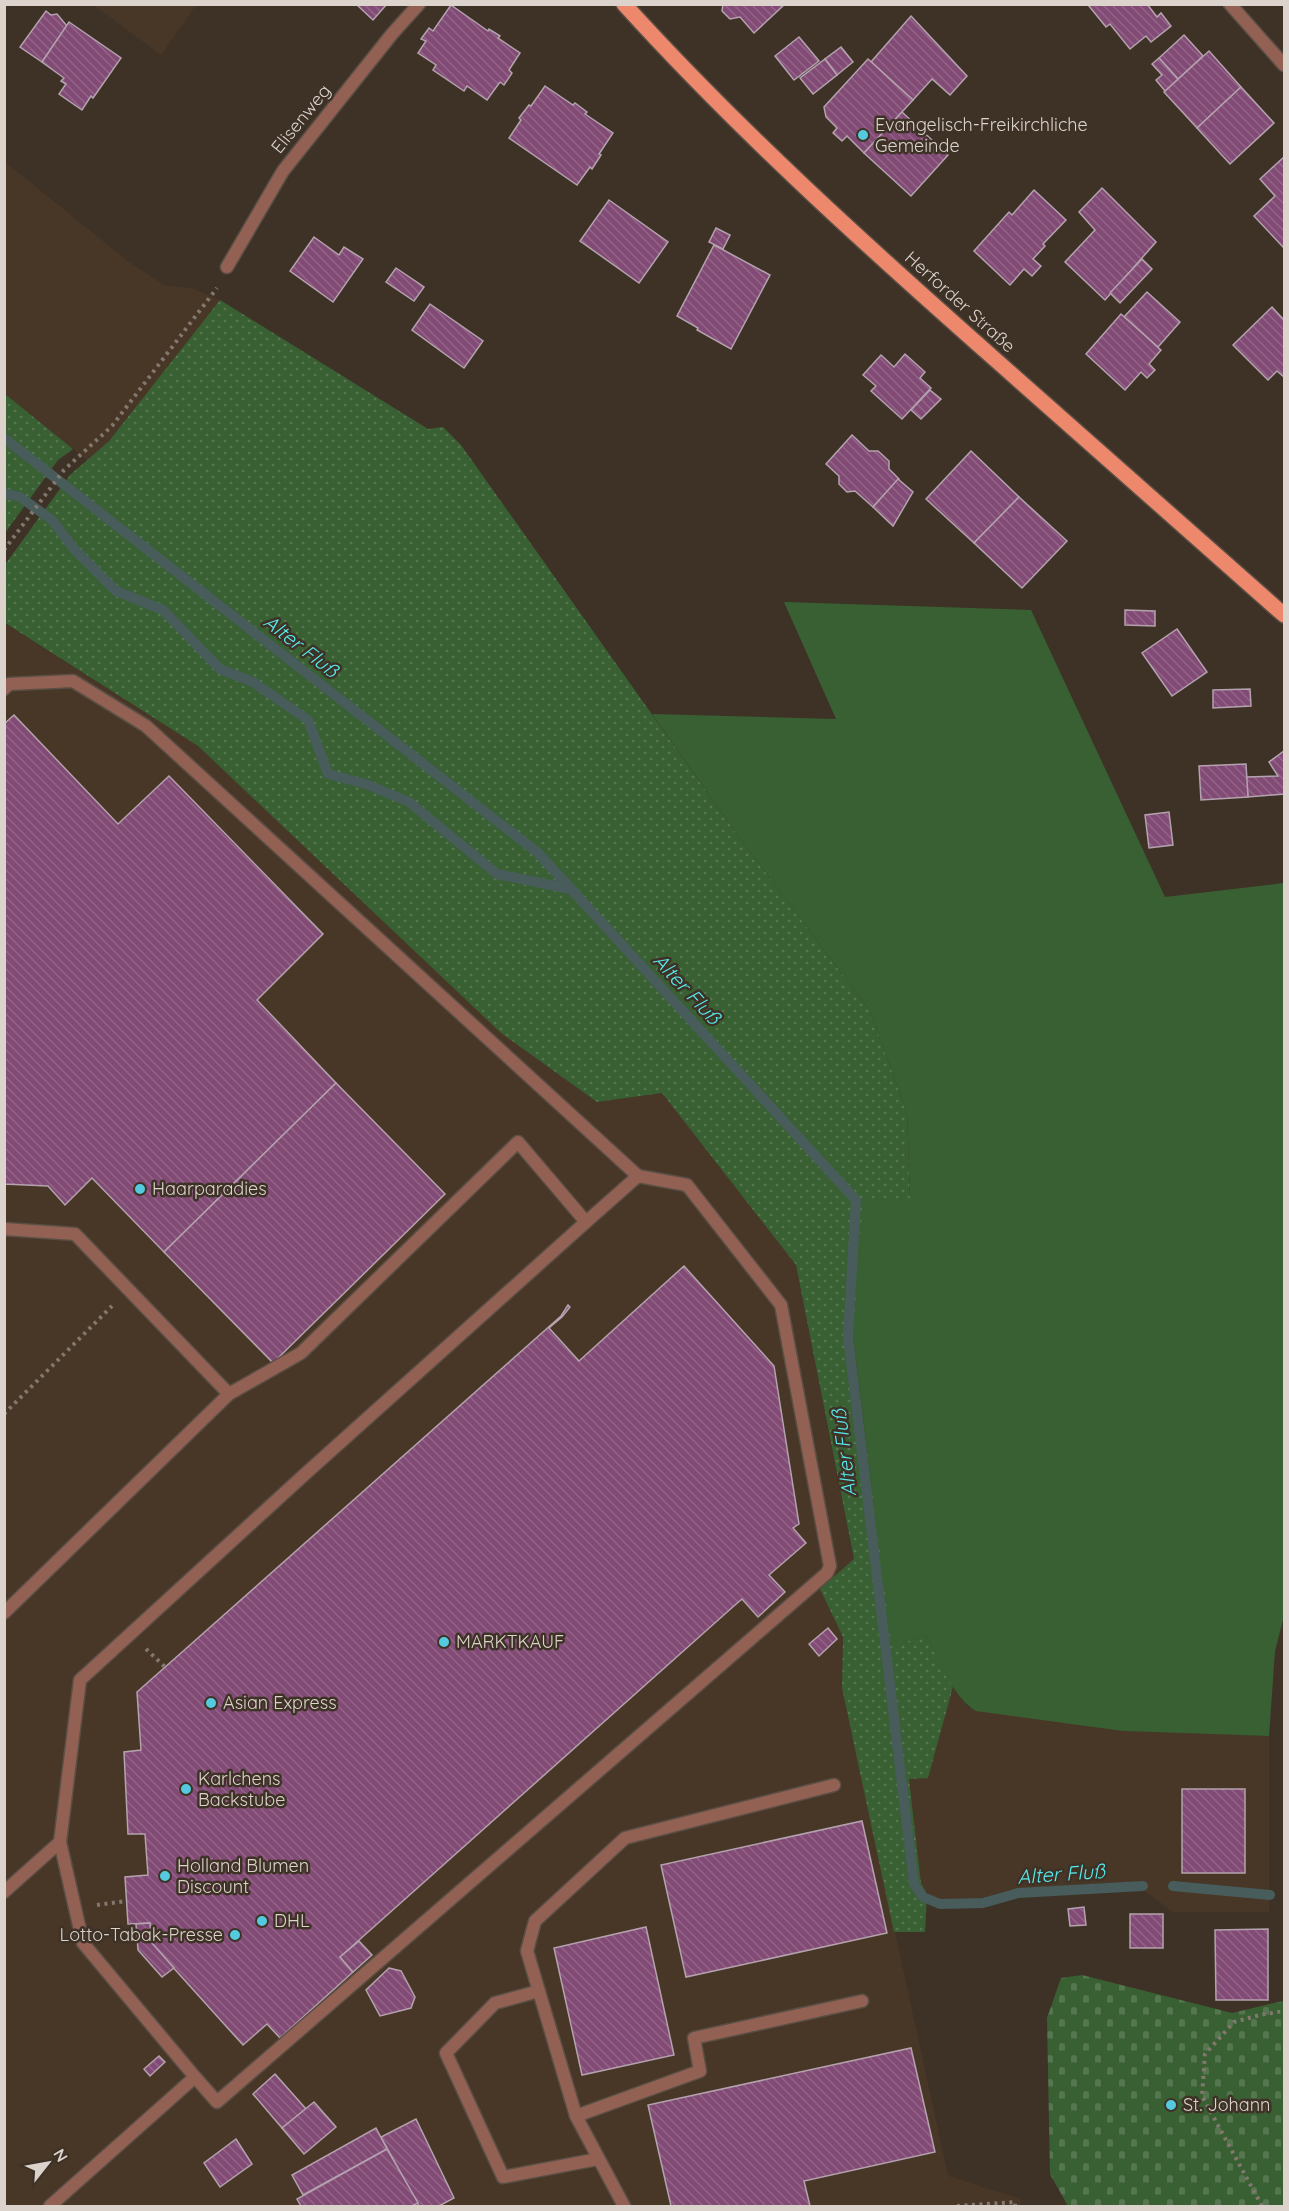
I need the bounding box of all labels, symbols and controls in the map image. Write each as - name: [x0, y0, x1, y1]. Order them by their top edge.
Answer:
- street label: Elisenweg: [266, 80, 335, 158]
- place label: Evangelisch-Freikirchliche Gemeinde: [875, 113, 1088, 157]
- marker: Evangelisch-Freikirchliche Gemeinde: [856, 128, 870, 142]
- street label: Herforder Straße: [900, 246, 1020, 357]
- water label: Alter Fluß: [259, 609, 344, 683]
- water label: Alter Fluß: [648, 948, 727, 1030]
- place label: Haarparadies: [152, 1177, 267, 1200]
- marker: Haarparadies: [133, 1182, 147, 1196]
- water label: Alter Fluß: [826, 1407, 861, 1498]
- place label: MARKTKAUF: [456, 1630, 564, 1653]
- marker: MARKTKAUF: [437, 1635, 451, 1649]
- place label: Asian Express: [223, 1691, 337, 1714]
- marker: Asian Express: [204, 1696, 218, 1710]
- place label: Karlchens Backstube: [198, 1767, 285, 1811]
- marker: Karlchens Backstube: [179, 1782, 193, 1796]
- place label: Holland Blumen Discount: [177, 1854, 309, 1898]
- water label: Alter Fluß: [1016, 1858, 1107, 1889]
- marker: Holland Blumen Discount: [158, 1869, 172, 1883]
- place label: DHL: [274, 1909, 310, 1932]
- marker: DHL: [255, 1914, 269, 1928]
- place label: Lotto-Tabak-Presse: [60, 1923, 223, 1946]
- marker: Lotto-Tabak-Presse: [228, 1928, 242, 1942]
- place label: St. Johann: [1183, 2093, 1271, 2116]
- marker: St. Johann: [1164, 2098, 1178, 2112]
- north arrow: [18, 2133, 78, 2193]
- text: N: [49, 2145, 72, 2165]

